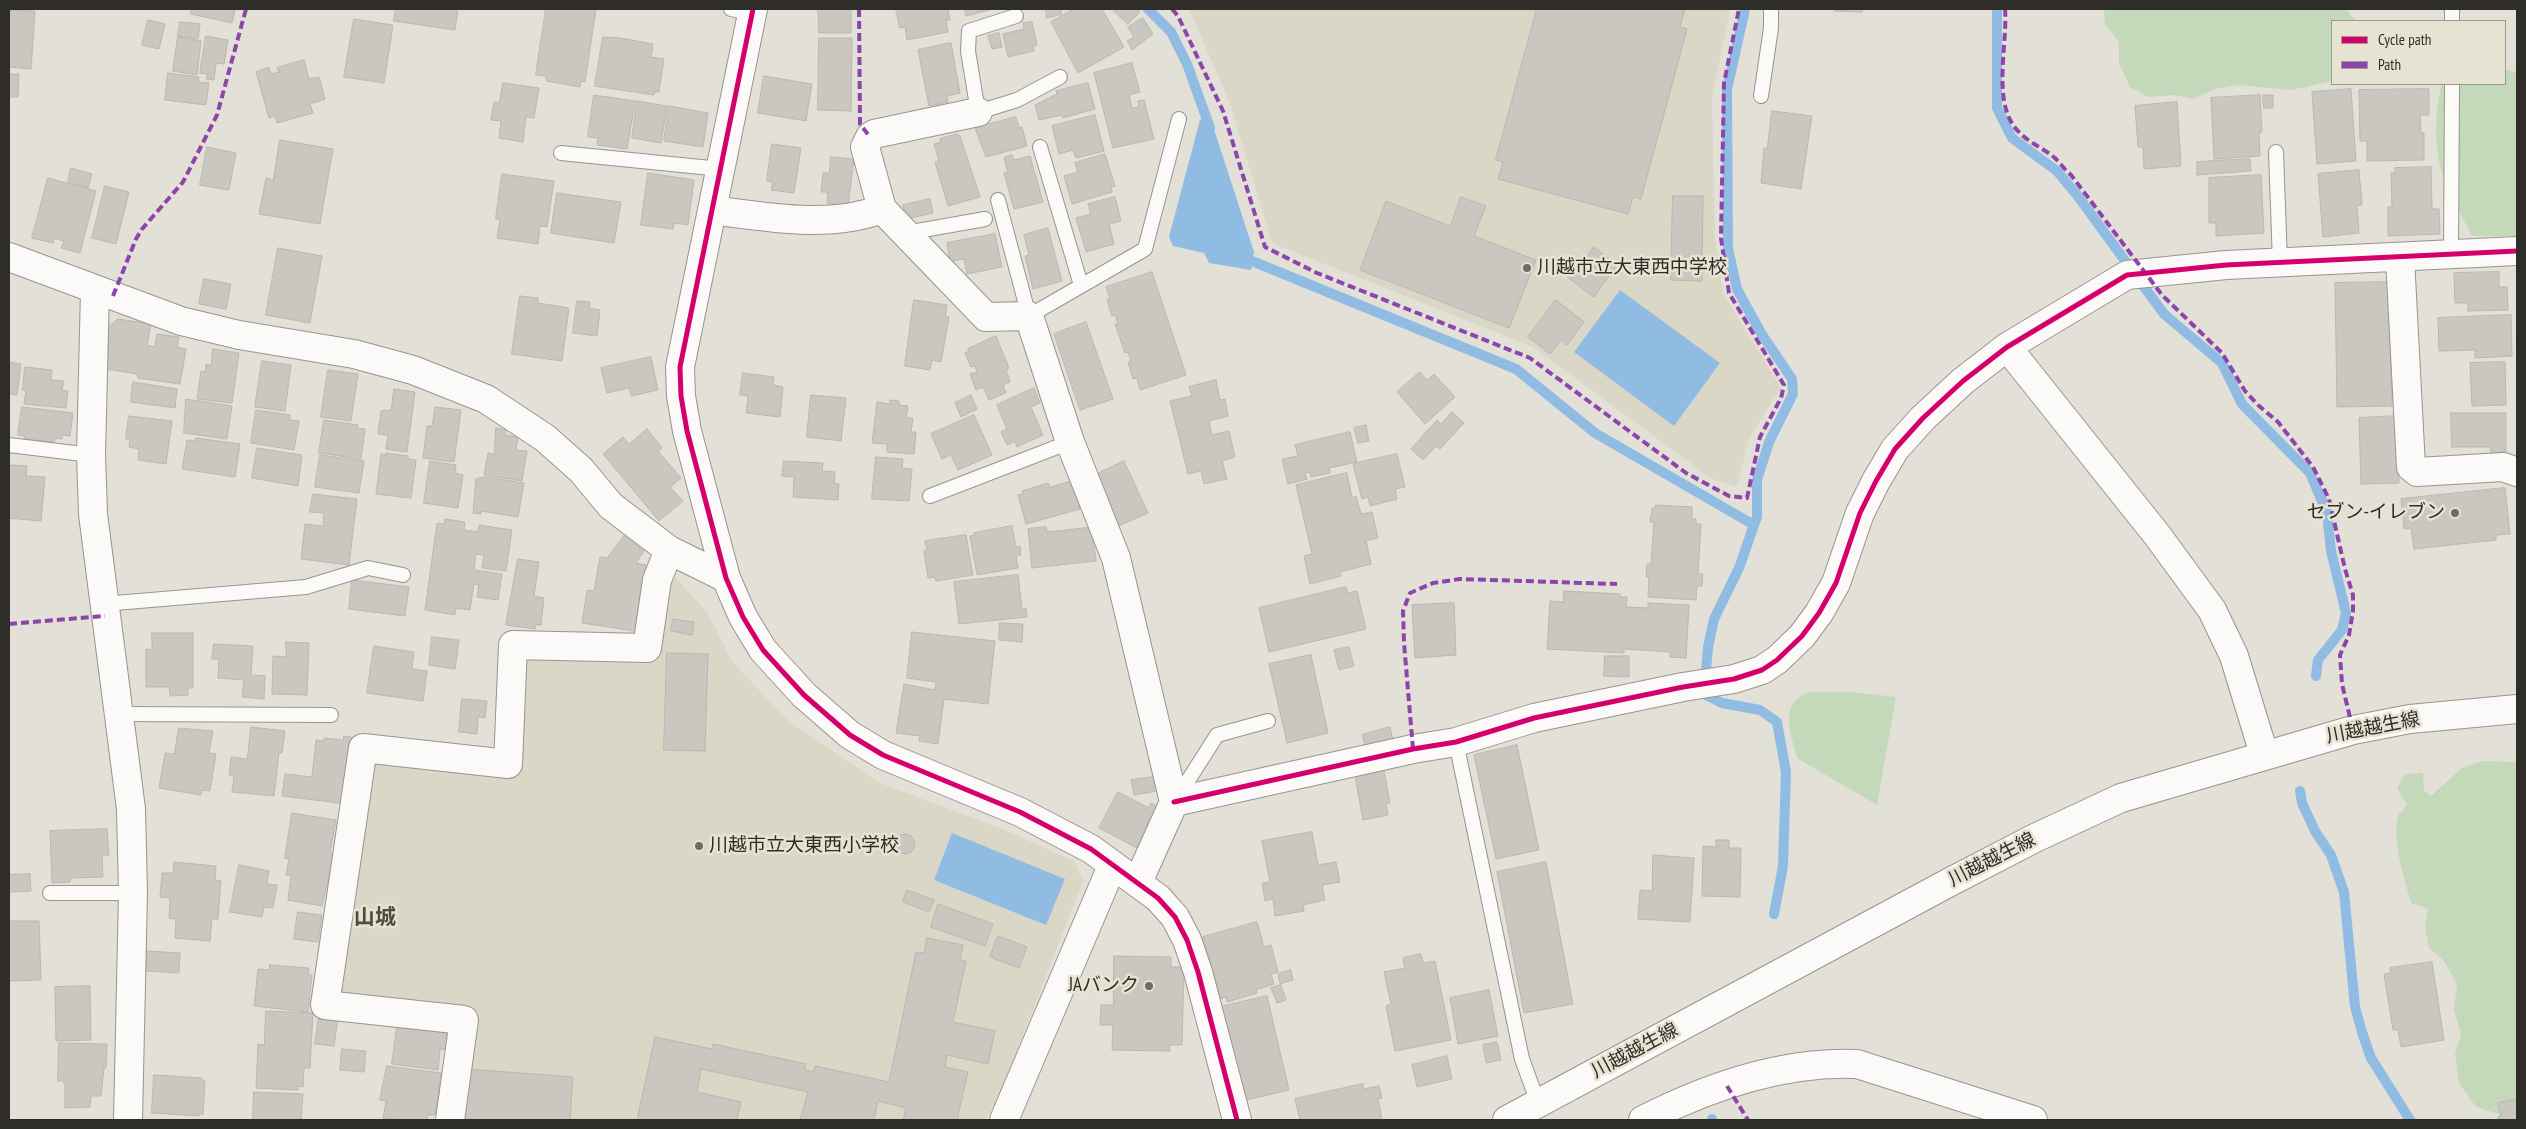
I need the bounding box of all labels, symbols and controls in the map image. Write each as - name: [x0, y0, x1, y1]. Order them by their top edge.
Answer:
- legend: [2331, 20, 2506, 85]
- text: Cycle path: [2378, 30, 2431, 49]
- text: Path: [2378, 55, 2401, 74]
- place label: 川越市立大東西中学校: [1537, 257, 1727, 279]
- marker: 川越市立大東西中学校: [1521, 262, 1533, 274]
- place label: セブン-イレブン: [2306, 502, 2445, 524]
- marker: セブン-イレブン: [2449, 507, 2461, 519]
- street label: 川越越生線: [2324, 708, 2422, 748]
- street label: 川越越生線: [1945, 828, 2039, 892]
- place label: 川越市立大東西小学校: [709, 835, 899, 857]
- marker: 川越市立大東西小学校: [693, 840, 705, 852]
- district label: 山城: [354, 905, 396, 931]
- place label: JAバンク: [1068, 975, 1139, 997]
- marker: JAバンク: [1143, 980, 1155, 992]
- street label: 川越越生線: [1588, 1019, 1682, 1083]

